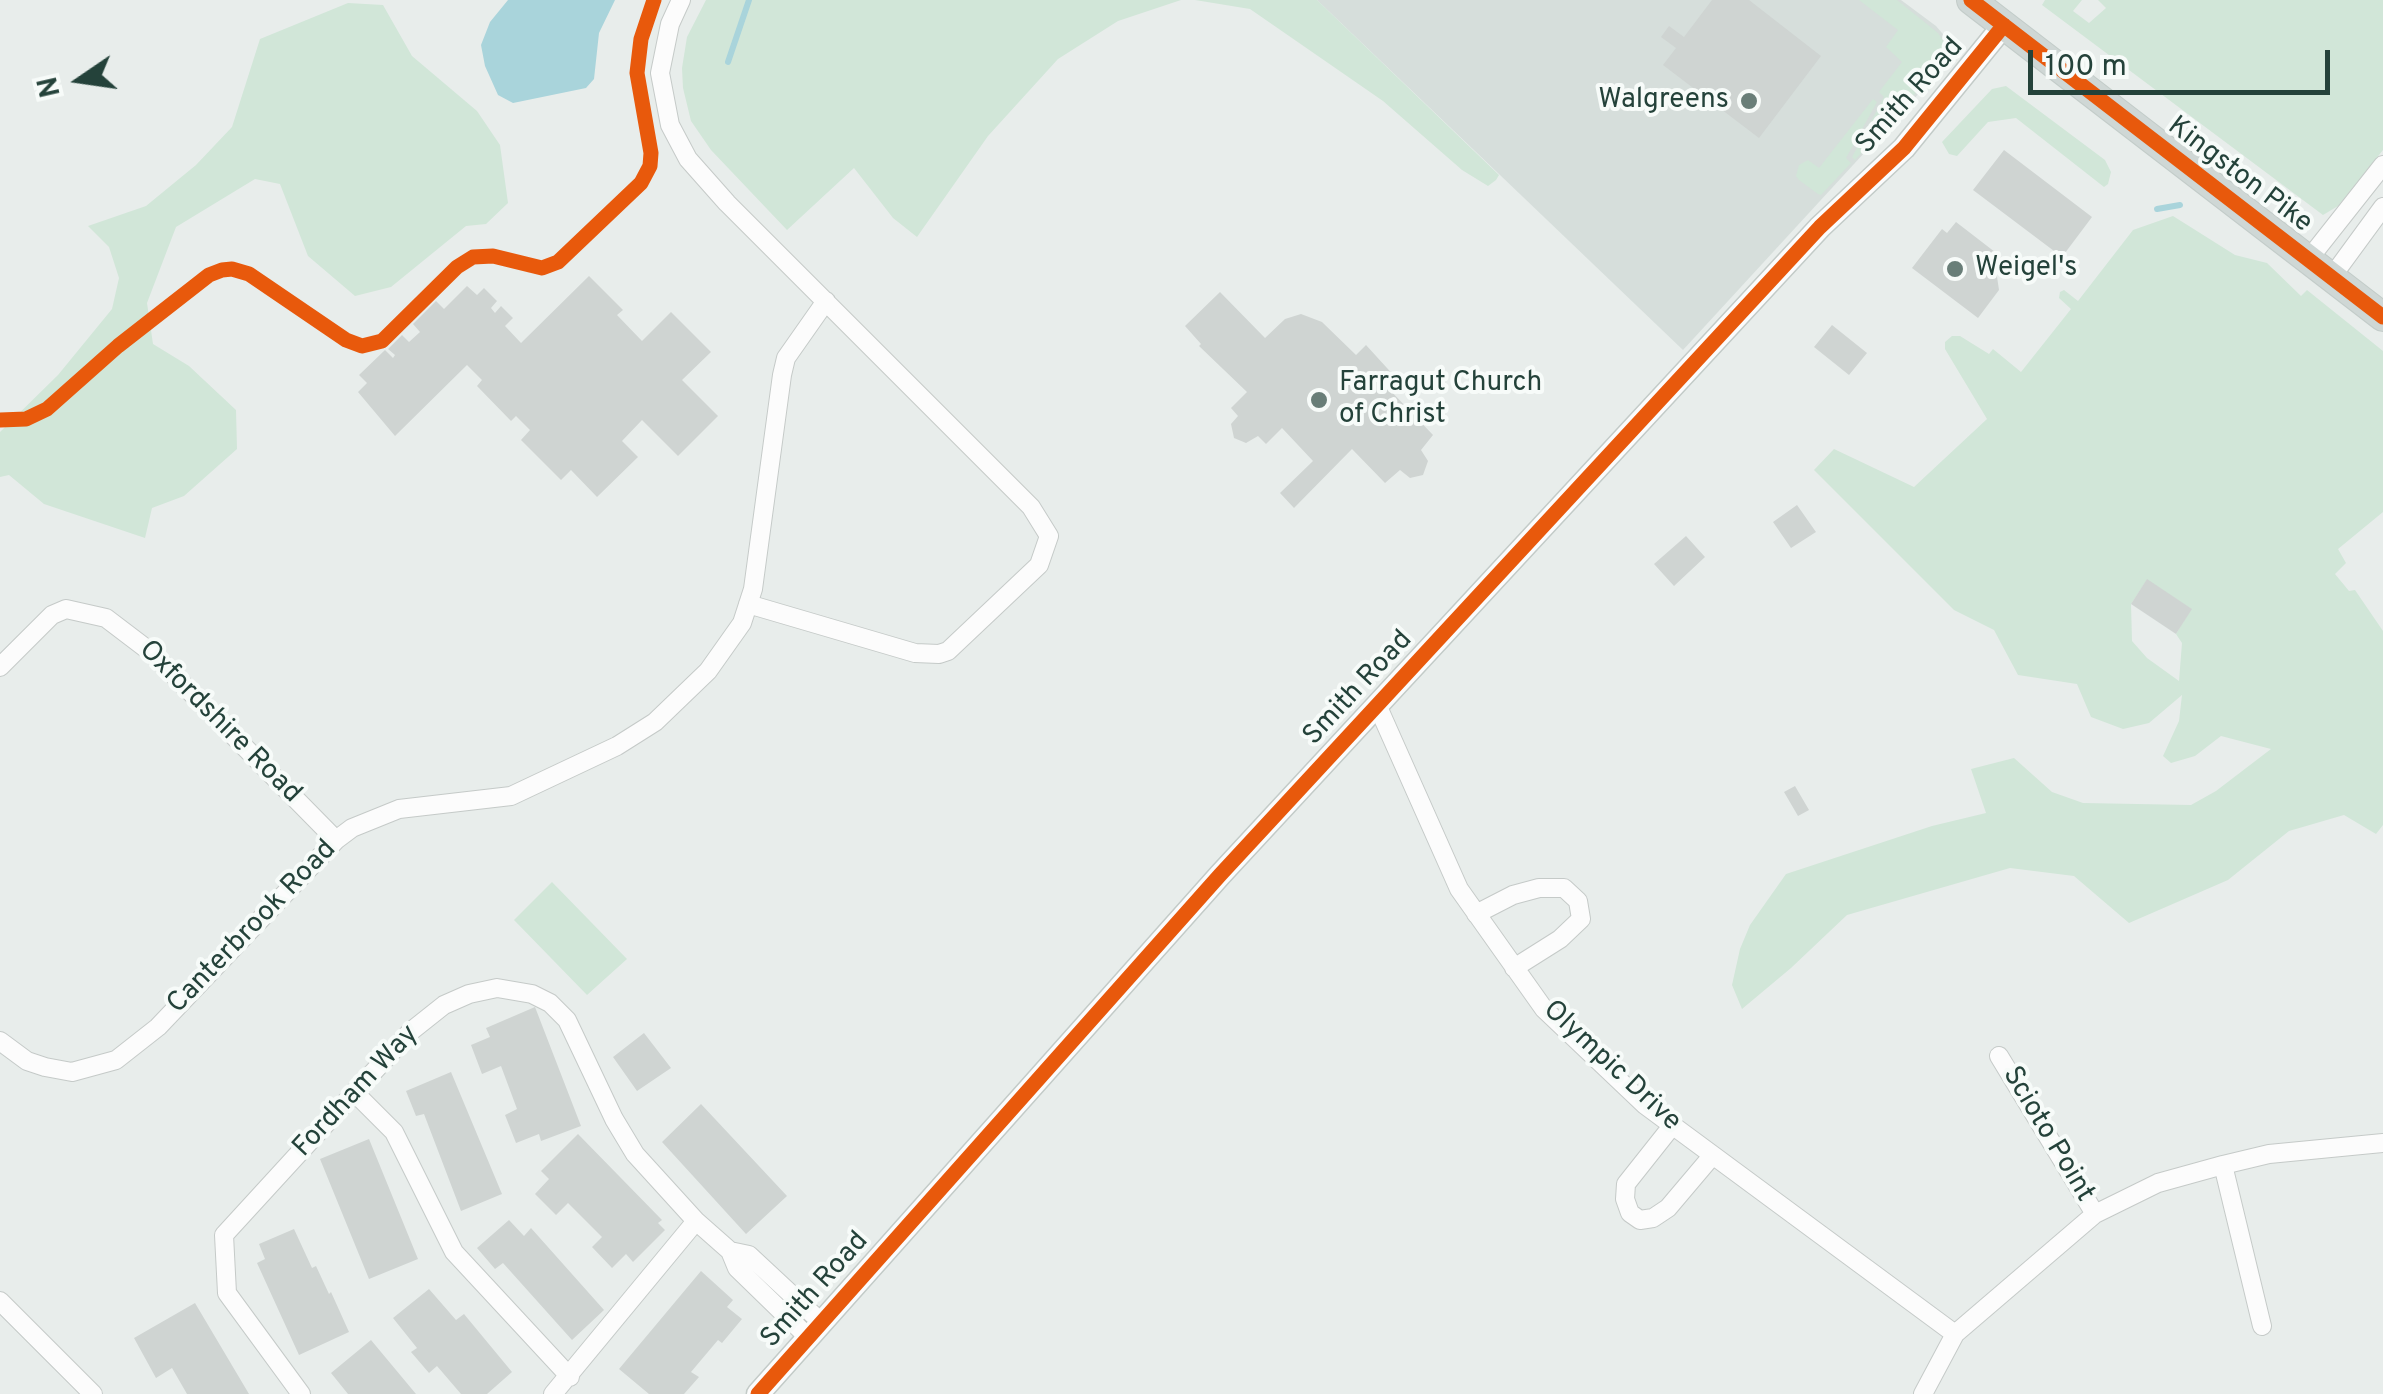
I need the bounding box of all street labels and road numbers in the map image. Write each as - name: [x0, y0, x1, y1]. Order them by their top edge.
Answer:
- street label: Smith Road: [1850, 32, 1972, 162]
- street label: Kingston Pike: [2160, 111, 2318, 241]
- street label: Smith Road: [1297, 625, 1421, 753]
- street label: Oxfordshire Road: [131, 635, 307, 811]
- street label: Canterbrook Road: [161, 834, 345, 1022]
- street label: Olympic Drive: [1535, 994, 1687, 1140]
- street label: Fordham Way: [287, 1019, 427, 1165]
- street label: Scioto Point: [1994, 1061, 2100, 1209]
- street label: Smith Road: [755, 1226, 877, 1356]

